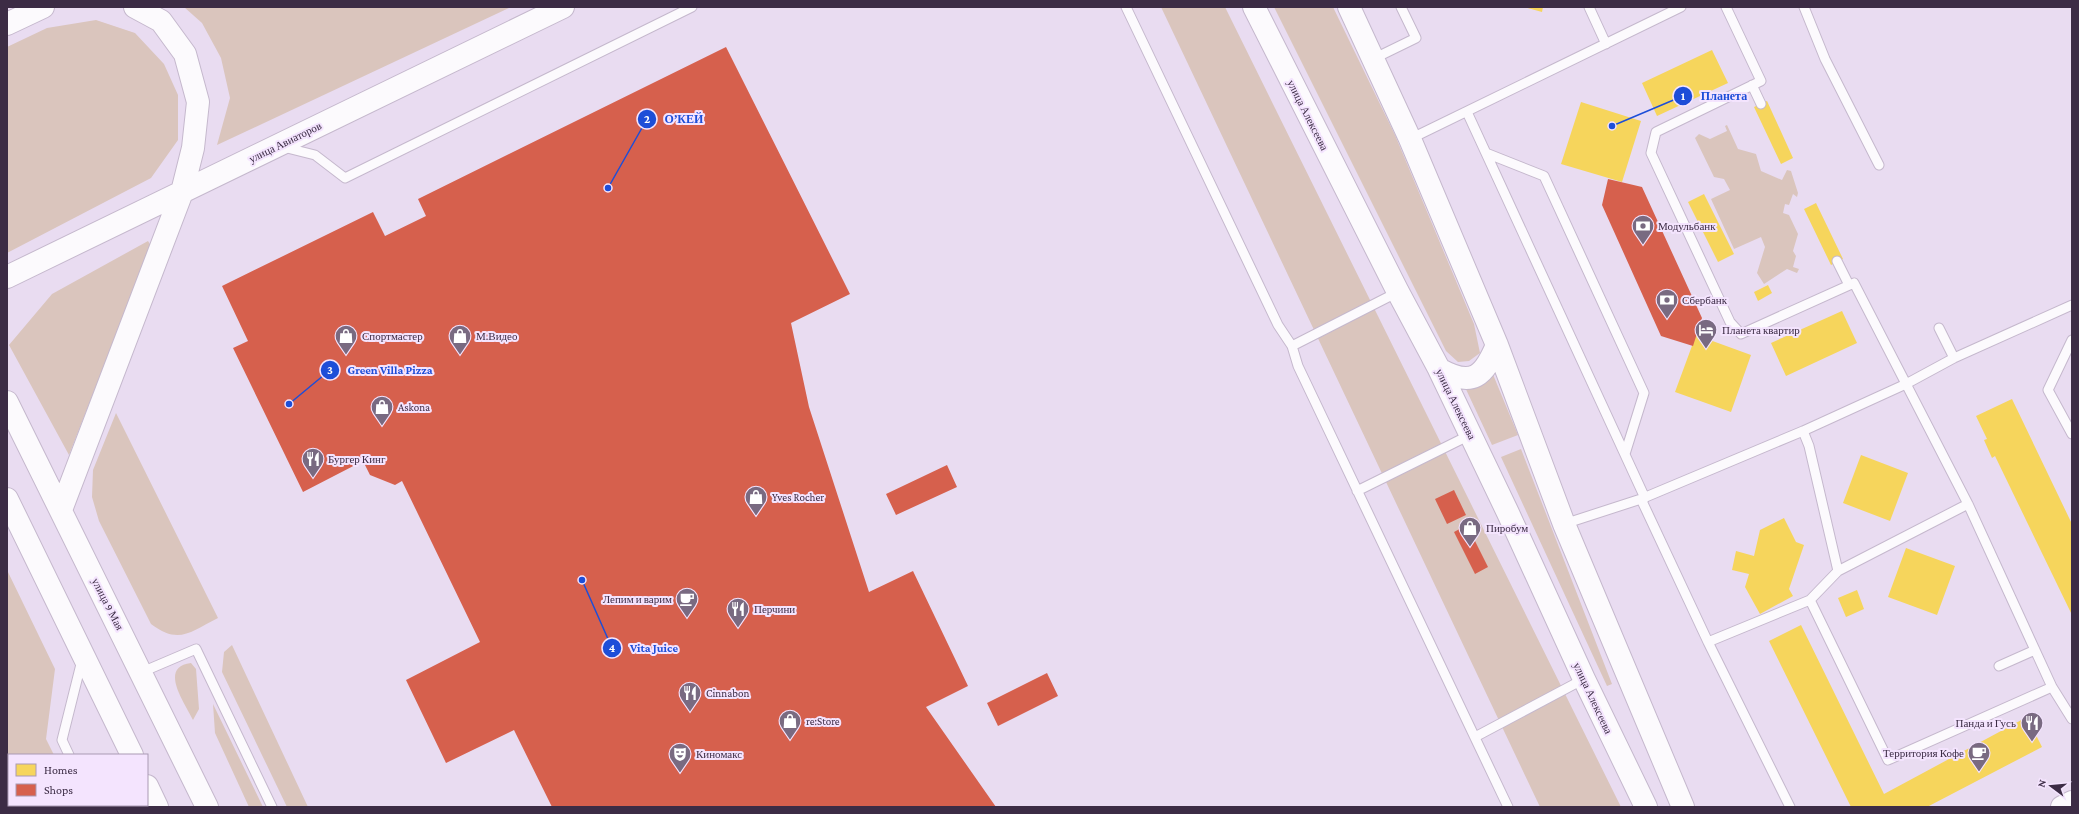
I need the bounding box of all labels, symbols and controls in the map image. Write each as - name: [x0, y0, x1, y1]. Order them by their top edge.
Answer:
- street label: улица Алексеева: [1285, 78, 1331, 152]
- callout: Планета: [1673, 84, 1756, 108]
- text: 1: [1681, 89, 1686, 103]
- text: Планета: [1701, 89, 1747, 103]
- callout: О’КЕЙ: [637, 107, 712, 131]
- text: 2: [644, 112, 650, 126]
- text: О’КЕЙ: [665, 112, 704, 126]
- street label: улица Авиаторов: [247, 119, 323, 165]
- bank icon: Модульбанк: [1630, 213, 1656, 246]
- place label: Модульбанк: [1658, 220, 1716, 232]
- bank icon: Сбербанк: [1654, 287, 1680, 320]
- place label: Сбербанк: [1682, 294, 1728, 306]
- hotel icon: Планета квартир: [1693, 317, 1719, 350]
- shop icon: Спортмастер: [333, 323, 359, 356]
- shop icon: М.Видео: [447, 323, 473, 356]
- place label: Планета квартир: [1722, 324, 1800, 336]
- place label: Спортмастер: [362, 330, 423, 342]
- place label: М.Видео: [476, 330, 518, 342]
- callout: Green Villa Pizza: [320, 358, 441, 382]
- text: 3: [327, 363, 333, 377]
- text: Green Villa Pizza: [347, 363, 433, 377]
- street label: улица Алексеева: [1434, 367, 1478, 441]
- shop icon: Askona: [369, 394, 395, 427]
- place label: Askona: [398, 401, 430, 413]
- restaurant icon: Бургер Кинг: [300, 446, 326, 479]
- place label: Бургер Кинг: [328, 453, 386, 465]
- shop icon: Yves Rocher: [743, 484, 769, 517]
- place label: Yves Rocher: [772, 491, 824, 503]
- shop icon: Пиробум: [1457, 515, 1483, 548]
- place label: Пиробум: [1486, 522, 1528, 534]
- street label: улица 9 Мая: [90, 576, 126, 632]
- cafe icon: Лепим и варим: [674, 586, 700, 619]
- place label: Лепим и варим: [603, 593, 672, 605]
- restaurant icon: Перчини: [725, 596, 751, 629]
- place label: Перчини: [754, 603, 795, 615]
- callout: Vita Juice: [602, 636, 686, 660]
- text: 4: [609, 641, 616, 655]
- text: Vita Juice: [629, 641, 678, 655]
- street label: улица Алексеева: [1571, 660, 1615, 736]
- restaurant icon: Cinnabon: [677, 680, 703, 713]
- place label: Cinnabon: [706, 687, 749, 699]
- shop icon: re:Store: [777, 708, 803, 741]
- restaurant icon: Панда и Гусь: [2019, 710, 2045, 743]
- place label: re:Store: [806, 715, 840, 727]
- place label: Панда и Гусь: [1955, 717, 2016, 729]
- cafe icon: Территория Кофе: [1966, 740, 1992, 773]
- theatre icon: Киномакс: [667, 741, 693, 774]
- place label: Территория Кофе: [1883, 747, 1964, 759]
- place label: Киномакс: [696, 748, 742, 760]
- legend: [8, 754, 148, 806]
- text: Homes: [44, 763, 78, 777]
- north arrow: [2031, 766, 2071, 806]
- text: N: [2035, 778, 2048, 789]
- text: Shops: [44, 783, 73, 797]

